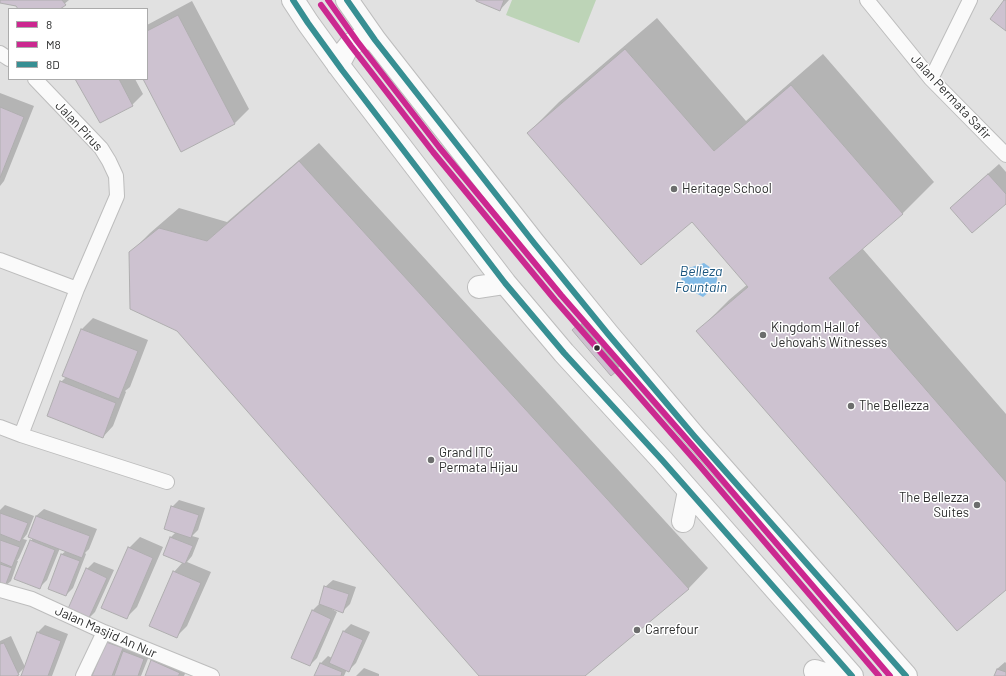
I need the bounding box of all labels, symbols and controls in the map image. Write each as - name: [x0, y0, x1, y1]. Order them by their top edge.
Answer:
- legend: [8, 8, 148, 80]
- text: 8: [46, 17, 52, 31]
- text: M8: [46, 37, 61, 51]
- street label: Jalan Permata Safir: [908, 51, 994, 143]
- text: 8D: [46, 57, 60, 71]
- street label: Jalan Pirus: [52, 98, 106, 154]
- place label: Heritage School: [682, 181, 772, 197]
- marker: Heritage School: [669, 184, 679, 194]
- water label: Belleza Fountain: [675, 263, 727, 296]
- place label: Kingdom Hall of Jehovah's Witnesses: [771, 320, 887, 351]
- marker: Kingdom Hall of Jehovah's Witnesses: [758, 330, 768, 340]
- unlabelled marker: [592, 343, 602, 353]
- place label: The Bellezza: [859, 398, 929, 414]
- marker: The Bellezza: [846, 401, 856, 411]
- place label: Grand ITC Permata Hijau: [439, 445, 518, 476]
- marker: Grand ITC Permata Hijau: [426, 455, 436, 465]
- place label: The Bellezza Suites: [899, 490, 969, 521]
- marker: The Bellezza Suites: [972, 500, 982, 510]
- street label: Jalan Masjid An Nur: [53, 603, 159, 661]
- place label: Carrefour: [645, 622, 698, 638]
- marker: Carrefour: [632, 625, 642, 635]

